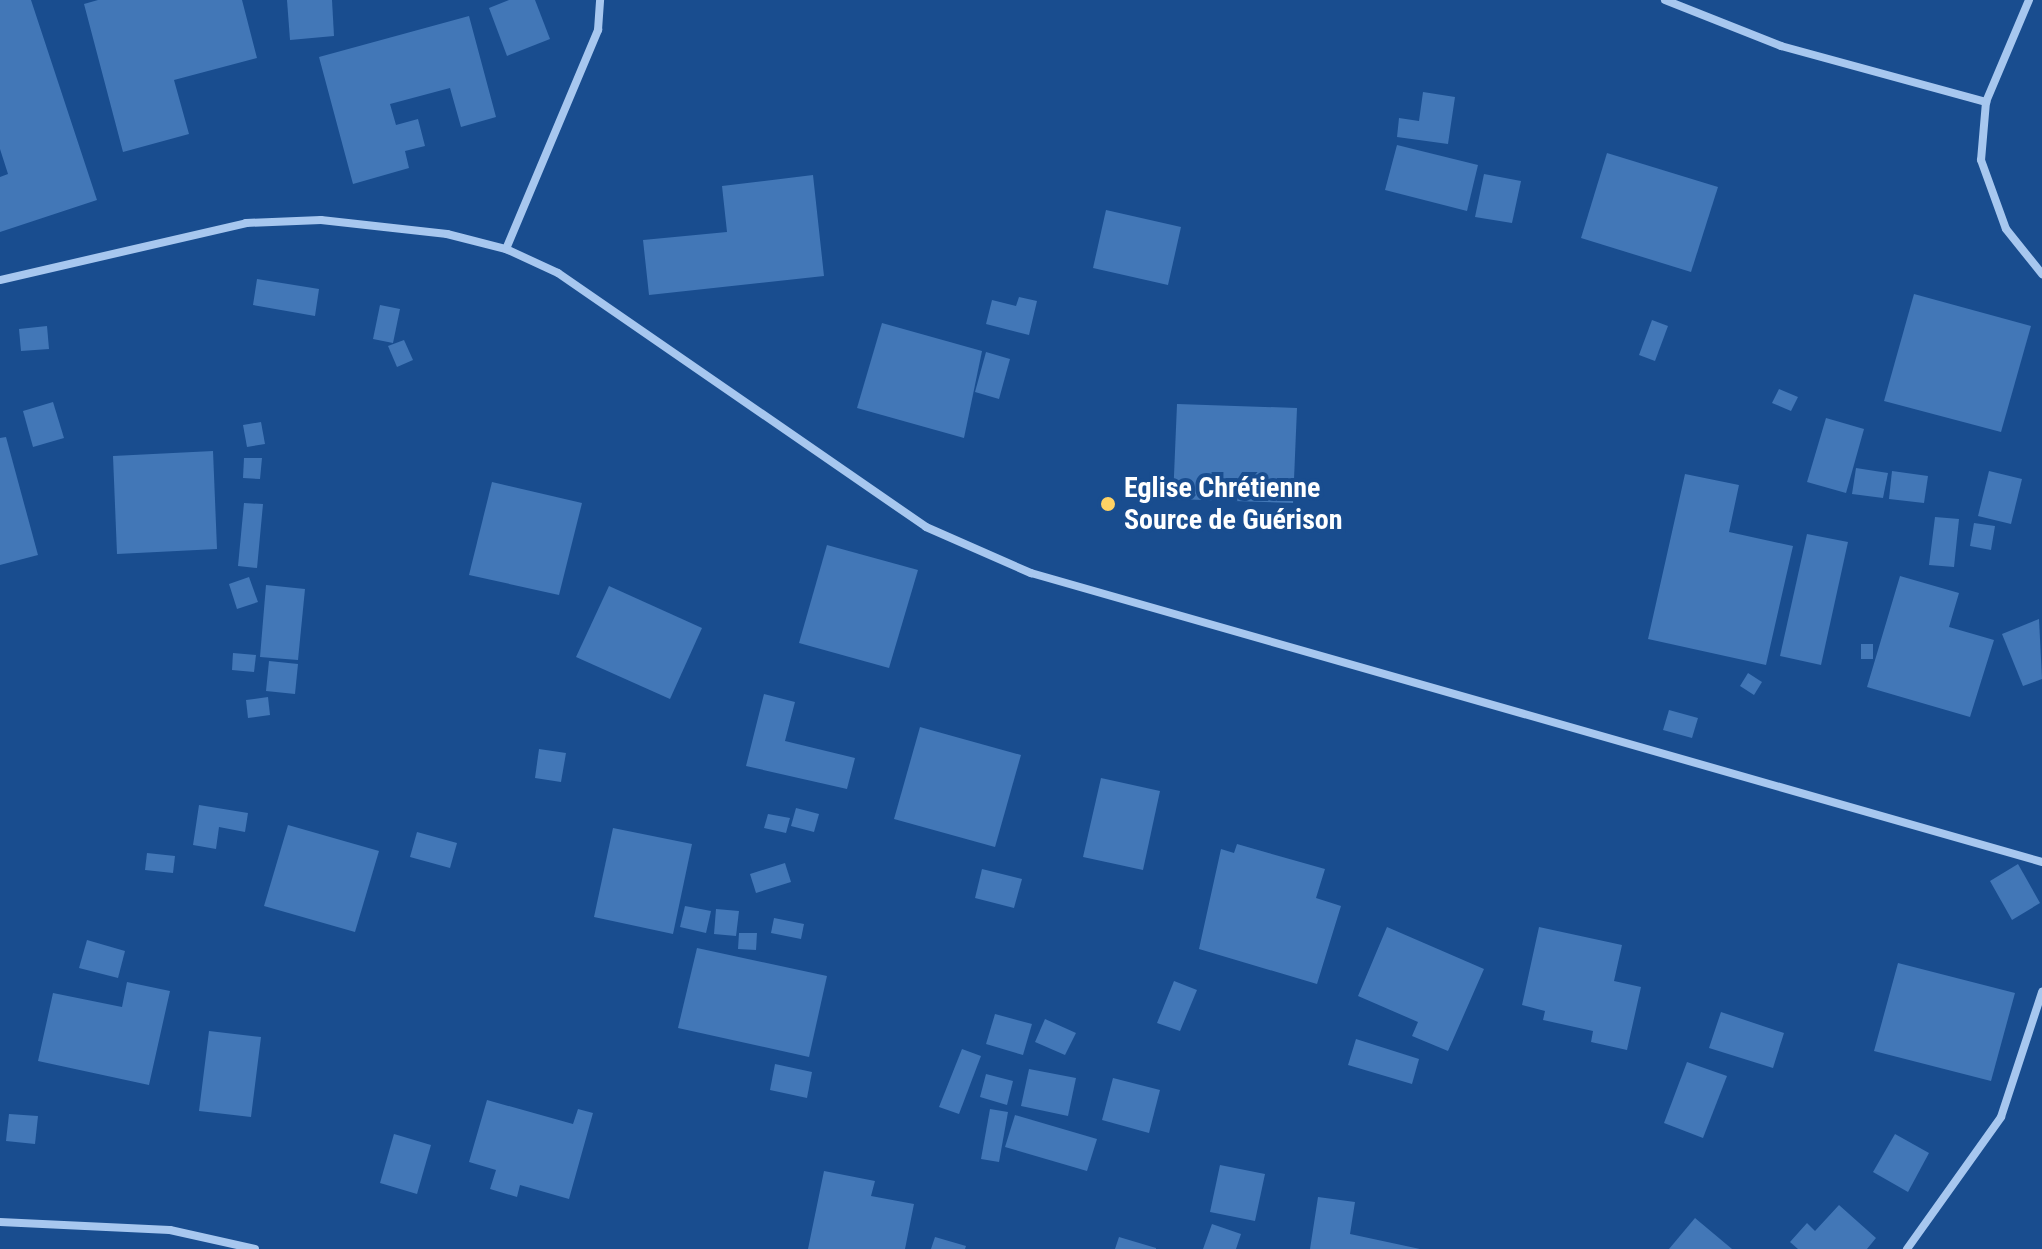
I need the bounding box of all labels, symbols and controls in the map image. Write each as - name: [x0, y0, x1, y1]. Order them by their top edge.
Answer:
- place label: Eglise Chrétienne Source de Guérison: [1124, 471, 1343, 537]
- marker: Eglise Chrétienne Source de Guérison: [1099, 495, 1117, 513]

